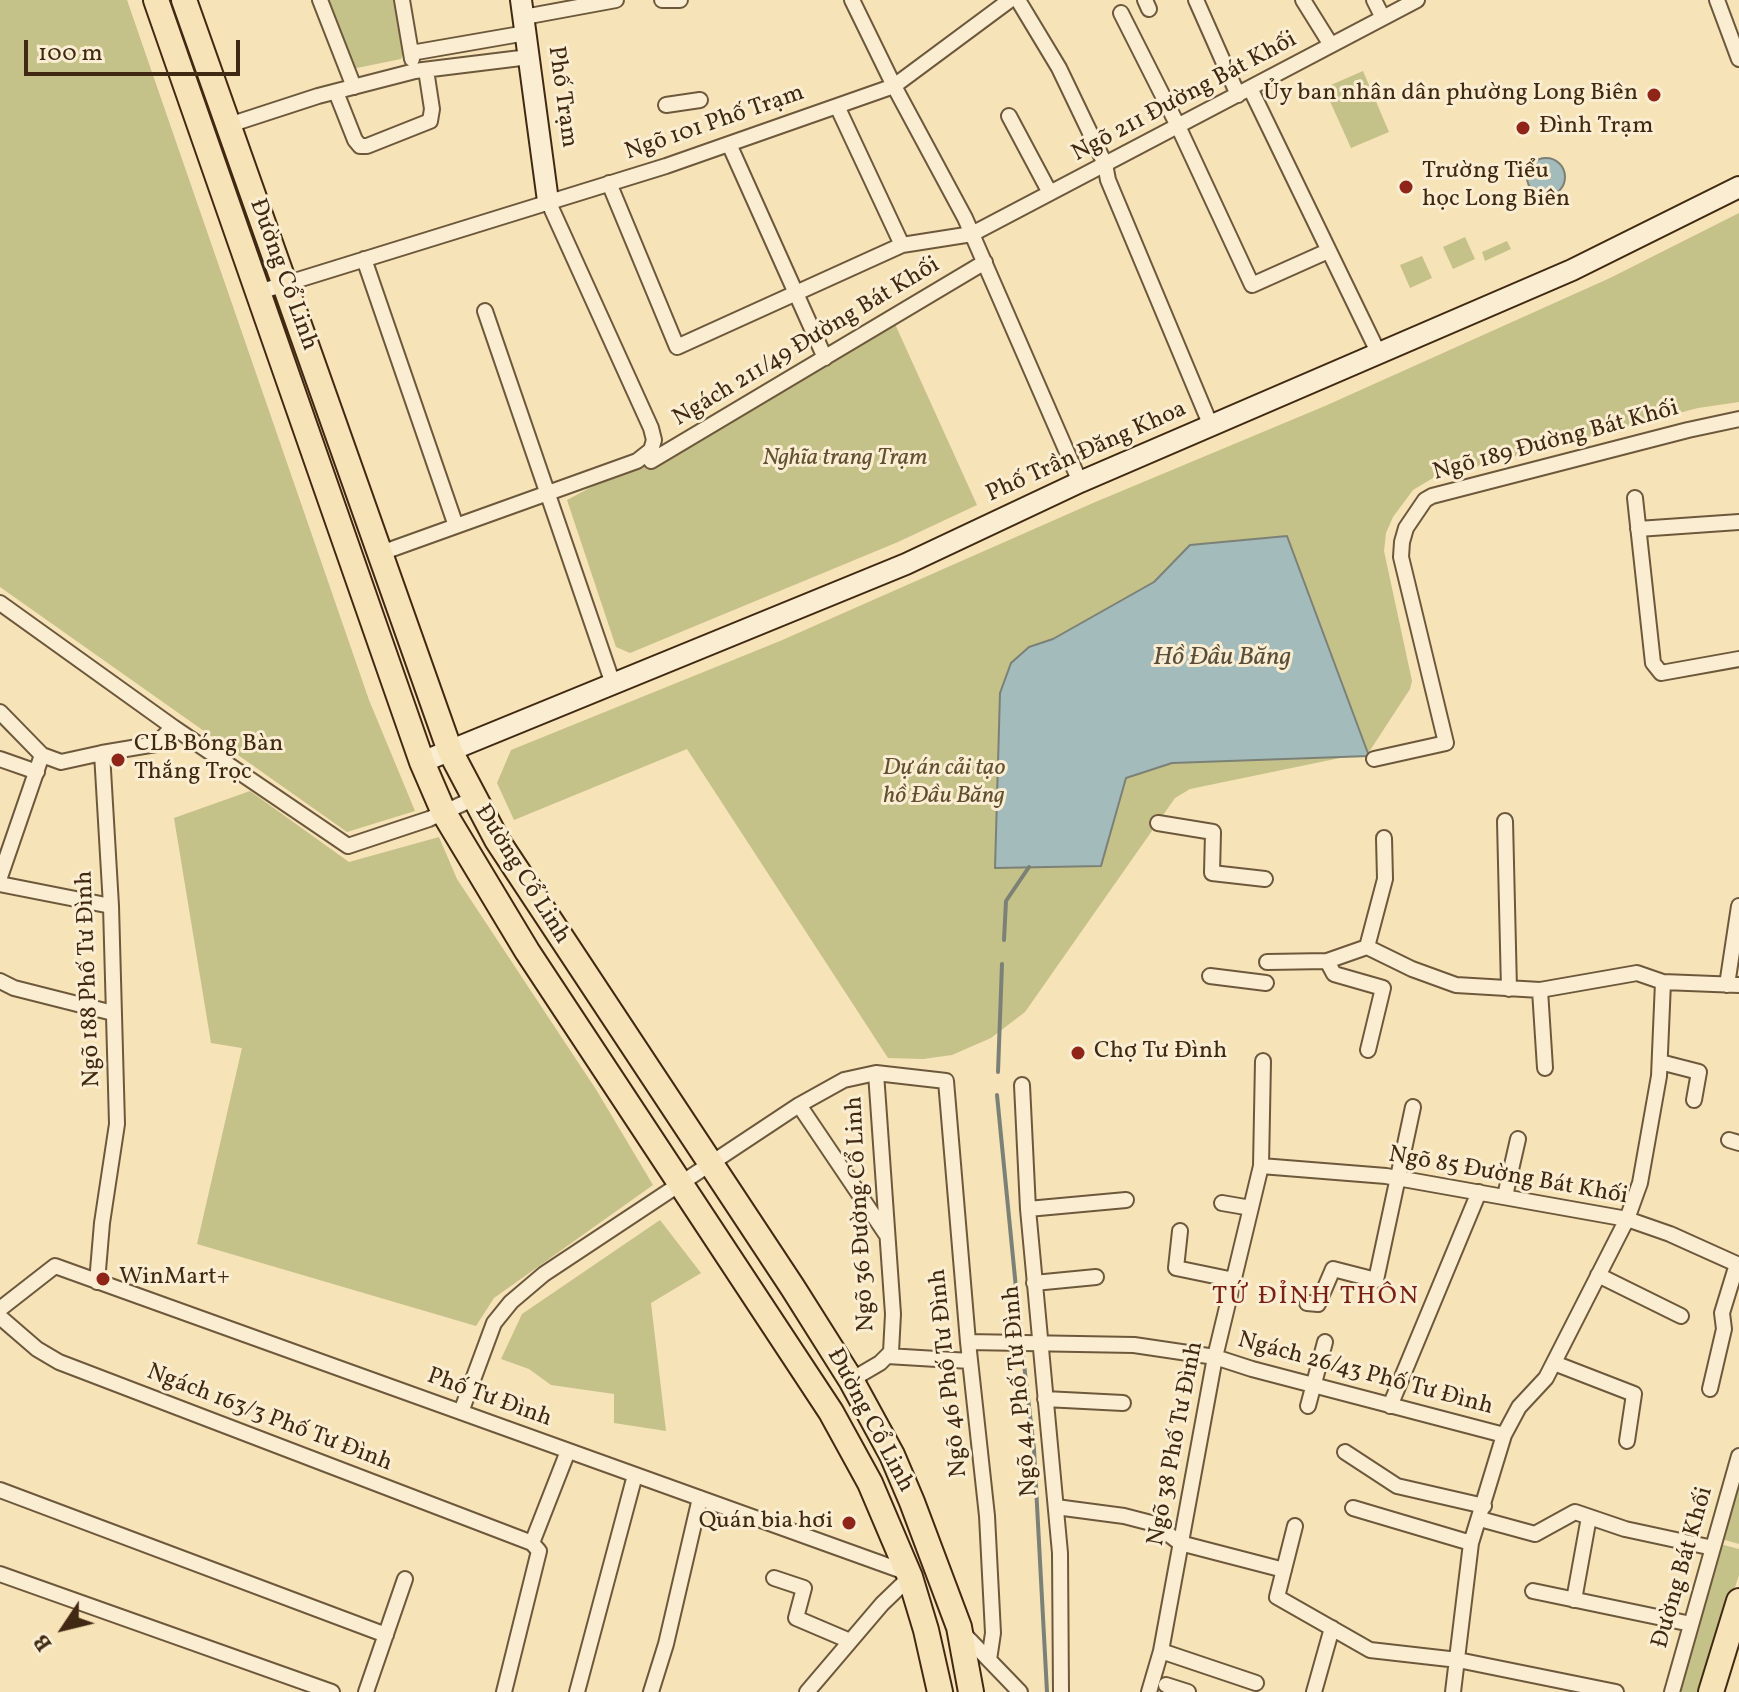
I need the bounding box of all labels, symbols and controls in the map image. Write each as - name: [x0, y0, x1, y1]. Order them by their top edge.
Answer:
- scale bar: [28, 24, 244, 74]
- street label: Ngõ 211 Đường Bát Khối: [1068, 26, 1302, 170]
- text: 100 m: [38, 37, 103, 71]
- street label: Phố Trạm: [540, 44, 582, 150]
- street label: Ngõ 101 Phố Trạm: [622, 80, 808, 168]
- place label: Ủy ban nhân dân phường Long Biên: [1263, 81, 1638, 109]
- marker: Ủy ban nhân dân phường Long Biên: [1645, 86, 1663, 104]
- place label: Đình Trạm: [1539, 114, 1654, 142]
- marker: Đình Trạm: [1514, 119, 1532, 137]
- place label: Trường Tiểu học Long Biên: [1422, 159, 1570, 215]
- marker: Trường Tiểu học Long Biên: [1397, 178, 1415, 196]
- street label: Đường Cổ Linh: [241, 195, 323, 355]
- street label: Ngách 211/49 Đường Bát Khối: [668, 252, 946, 434]
- street label: Ngõ 189 Đường Bát Khối: [1430, 395, 1682, 489]
- street label: Phố Trần Đăng Khoa: [982, 396, 1192, 510]
- park label: Nghĩa trang Trạm: [762, 446, 928, 474]
- water label: Hồ Đầu Băng: [1153, 643, 1291, 675]
- place label: CLB Bóng Bàn Thắng Trọc: [134, 732, 283, 788]
- marker: CLB Bóng Bàn Thắng Trọc: [109, 751, 127, 769]
- park label: Dự án cải tạo hồ Đầu Băng: [883, 756, 1005, 812]
- street label: Đường Cổ Linh: [467, 800, 575, 950]
- street label: Ngõ 188 Phố Tư Đình: [72, 870, 108, 1088]
- place label: Chợ Tư Đình: [1094, 1039, 1227, 1067]
- marker: Chợ Tư Đình: [1069, 1044, 1087, 1062]
- street label: Ngõ 36 Đường Cổ Linh: [841, 1095, 883, 1333]
- street label: Ngõ 85 Đường Bát Khối: [1386, 1142, 1630, 1212]
- place label: WinMart+: [119, 1265, 230, 1293]
- street label: Ngõ 46 Phố Tư Đình: [925, 1267, 975, 1479]
- marker: WinMart+: [94, 1270, 112, 1288]
- district label: TỨ ĐỈNH THÔN: [1212, 1282, 1420, 1314]
- street label: Ngõ 44 Phố Tư Đình: [998, 1284, 1046, 1498]
- street label: Ngách 26/43 Phố Tư Đình: [1234, 1327, 1496, 1423]
- street label: Ngõ 38 Phố Tư Đình: [1143, 1339, 1211, 1549]
- street label: Đường Cổ Linh: [819, 1344, 919, 1498]
- street label: Ngách 163/3 Phố Tư Đình: [142, 1359, 396, 1479]
- street label: Phố Tư Đình: [423, 1363, 555, 1435]
- street label: Đường Bát Khối: [1647, 1484, 1721, 1652]
- place label: Quán bia hơi: [699, 1509, 833, 1537]
- marker: Quán bia hơi: [840, 1514, 858, 1532]
- north arrow: [24, 1588, 104, 1668]
- text: B: [27, 1627, 61, 1657]

